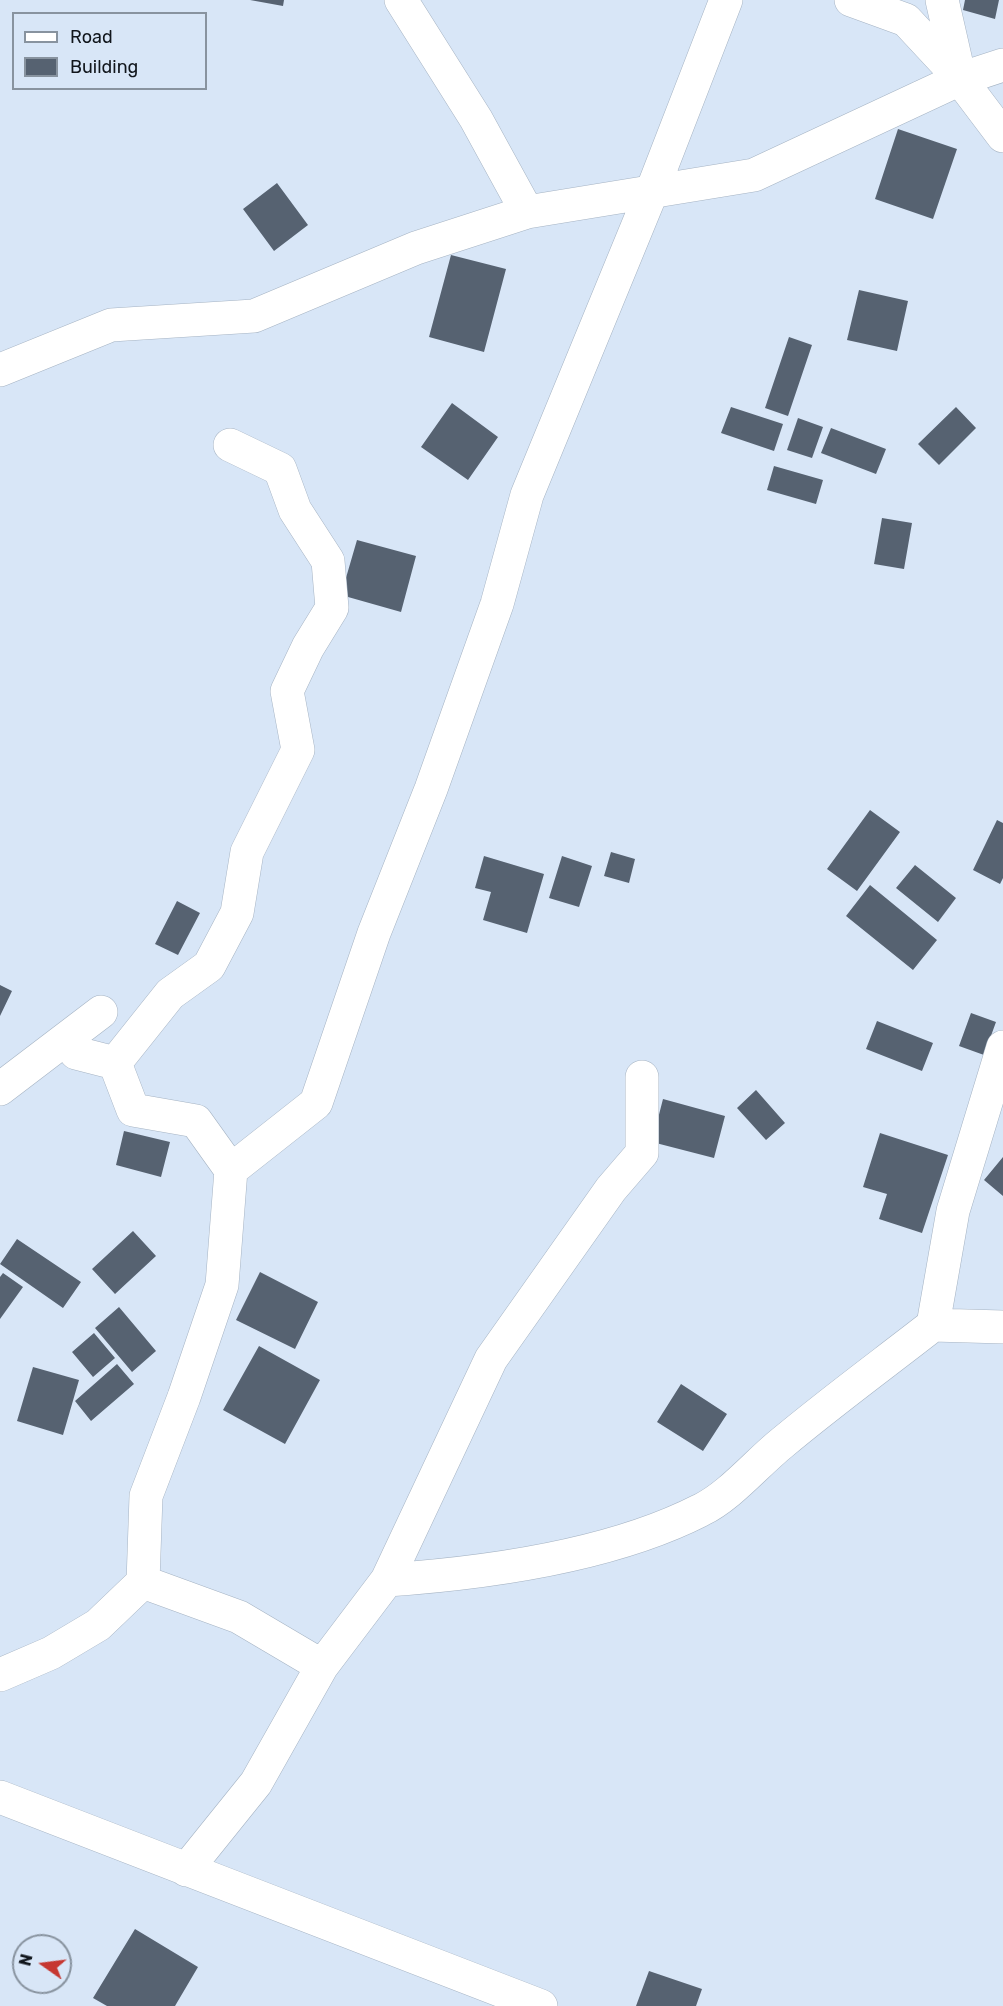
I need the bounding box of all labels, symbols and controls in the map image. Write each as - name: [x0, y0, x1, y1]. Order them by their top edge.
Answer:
- legend: [12, 12, 207, 90]
- text: Road: [70, 26, 113, 48]
- text: Building: [70, 56, 138, 78]
- north arrow: [12, 1934, 72, 1994]
- text: N: [15, 1952, 37, 1968]

